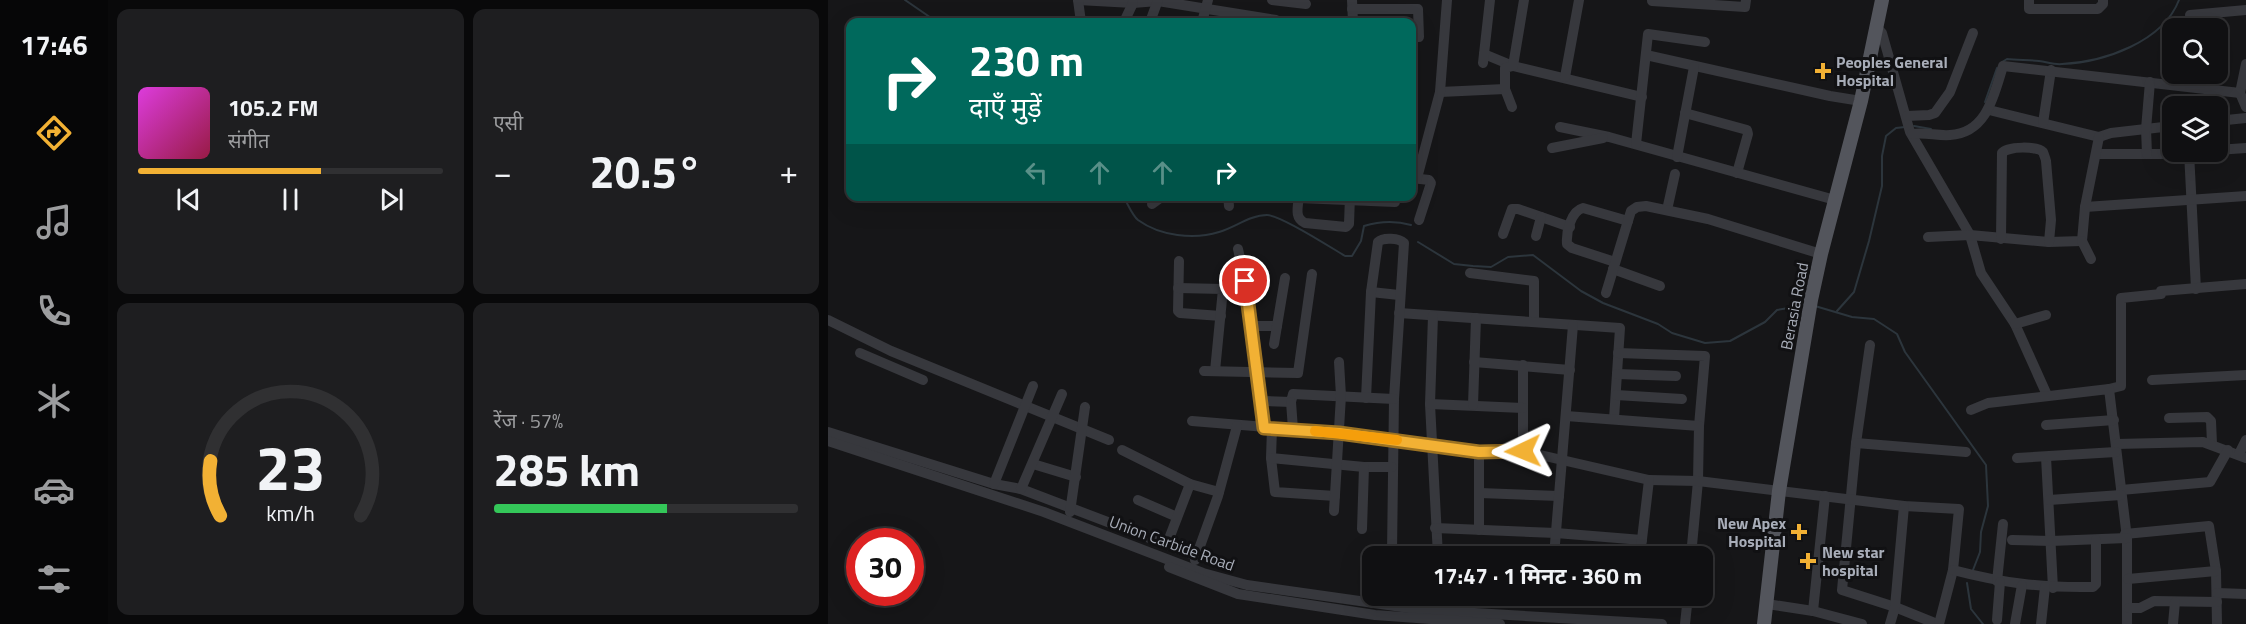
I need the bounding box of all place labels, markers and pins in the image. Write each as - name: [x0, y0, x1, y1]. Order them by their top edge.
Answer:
- place label: Peoples General Hospital: [1836, 50, 1948, 92]
- marker: Peoples General Hospital: [1814, 62, 1832, 80]
- pin: [1219, 255, 1270, 306]
- place label: New Apex Hospital: [1717, 511, 1786, 553]
- marker: New Apex Hospital: [1790, 523, 1808, 541]
- place label: New star hospital: [1822, 540, 1885, 582]
- marker: New star hospital: [1799, 552, 1817, 570]

